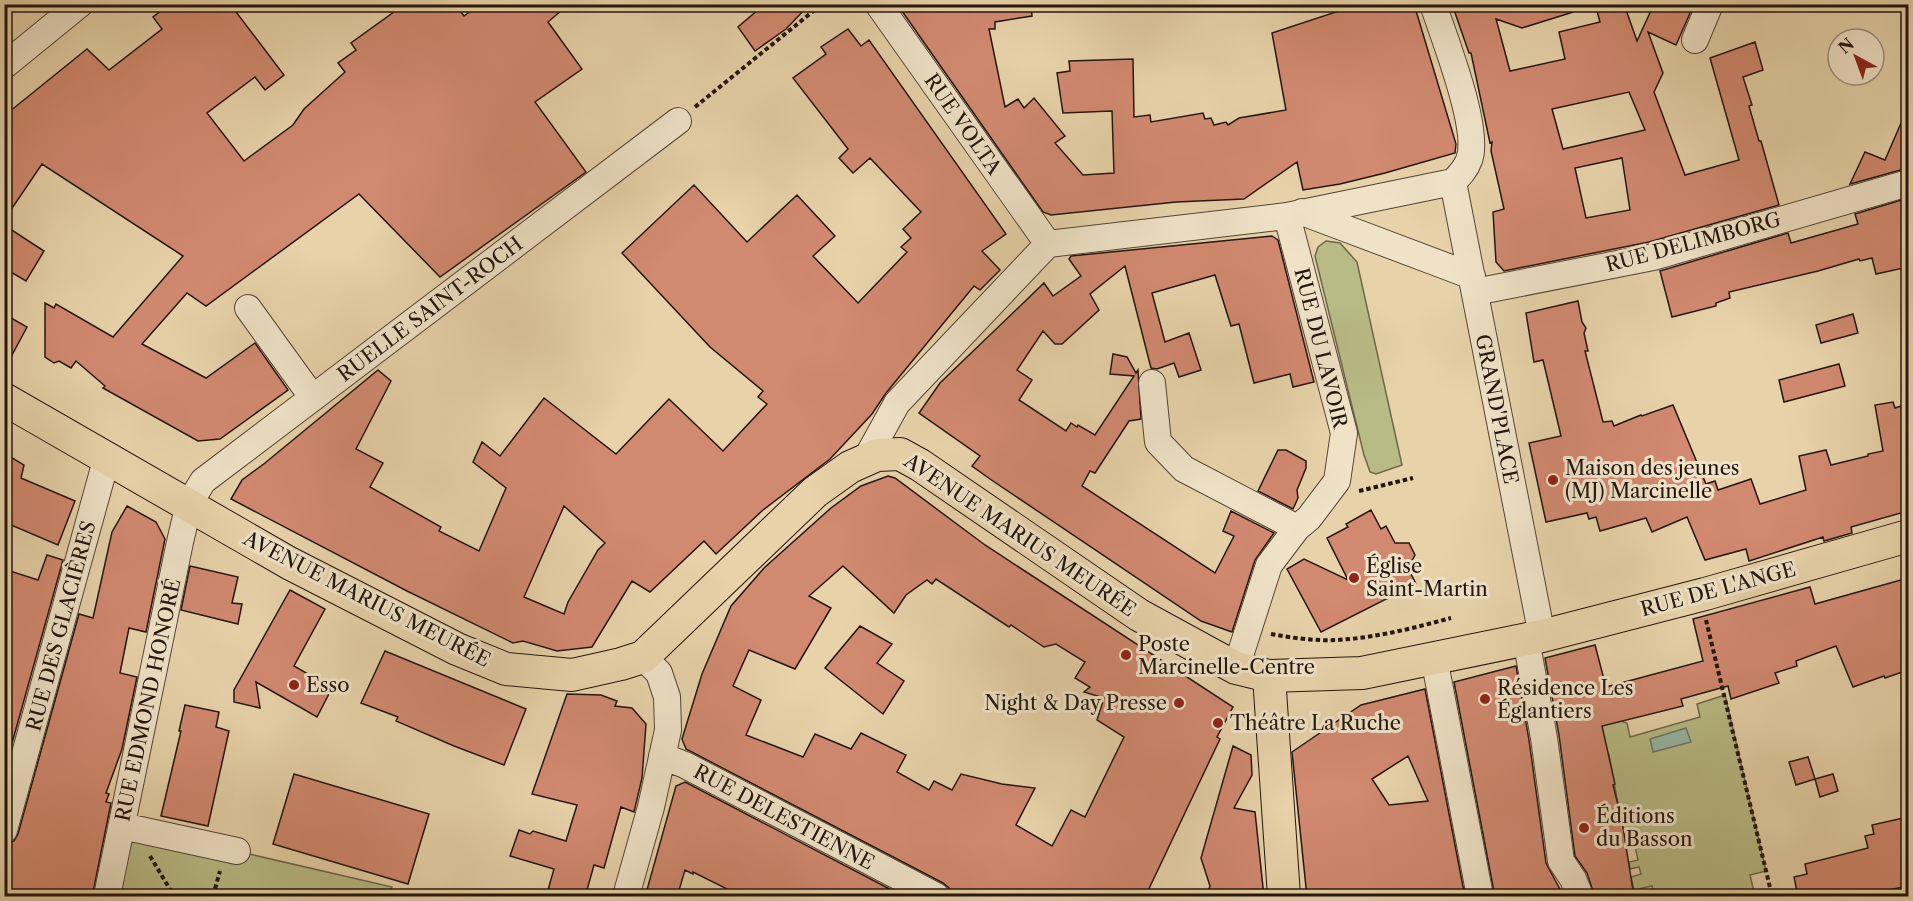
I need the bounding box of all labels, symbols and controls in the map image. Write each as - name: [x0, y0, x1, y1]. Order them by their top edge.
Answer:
- north arrow: [1826, 27, 1886, 87]
- text: N: [1834, 34, 1858, 58]
- street label: RUE VOLTA: [919, 69, 1007, 180]
- street label: RUE DELIMBORG: [1603, 207, 1783, 277]
- street label: RUELLE SAINT-ROCH: [333, 232, 527, 386]
- street label: RUE DU LAVOIR: [1289, 265, 1353, 432]
- street label: GRAND'PLACE: [1471, 332, 1523, 486]
- street label: AVENUE MARIUS MEURÉE: [899, 447, 1141, 622]
- place label: Maison des jeunes (MJ) Marcinelle: [1565, 456, 1740, 503]
- marker: Maison des jeunes (MJ) Marcinelle: [1546, 473, 1560, 487]
- street label: RUE DES GLACIÈRES: [20, 518, 101, 734]
- street label: AVENUE MARIUS MEURÉE: [239, 525, 495, 672]
- place label: Église Saint-Martin: [1366, 553, 1488, 601]
- street label: RUE DE L'ANGE: [1638, 557, 1798, 621]
- marker: Église Saint-Martin: [1347, 571, 1361, 585]
- street label: RUE EDMOND HONORÉ: [110, 576, 185, 824]
- place label: Poste Marcinelle-Centre: [1138, 632, 1315, 679]
- marker: Poste Marcinelle-Centre: [1119, 648, 1133, 662]
- place label: Esso: [306, 673, 349, 697]
- place label: Résidence Les Églantiers: [1497, 676, 1633, 723]
- marker: Esso: [287, 678, 301, 692]
- place label: Night & Day Presse: [984, 691, 1167, 715]
- marker: Résidence Les Églantiers: [1478, 692, 1492, 706]
- marker: Night & Day Presse: [1172, 696, 1186, 710]
- place label: Théâtre La Ruche: [1230, 711, 1401, 735]
- marker: Théâtre La Ruche: [1211, 716, 1225, 730]
- street label: RUE DELESTIENNE: [690, 759, 878, 875]
- place label: Éditions du Basson: [1596, 803, 1693, 851]
- marker: Éditions du Basson: [1577, 821, 1591, 835]

